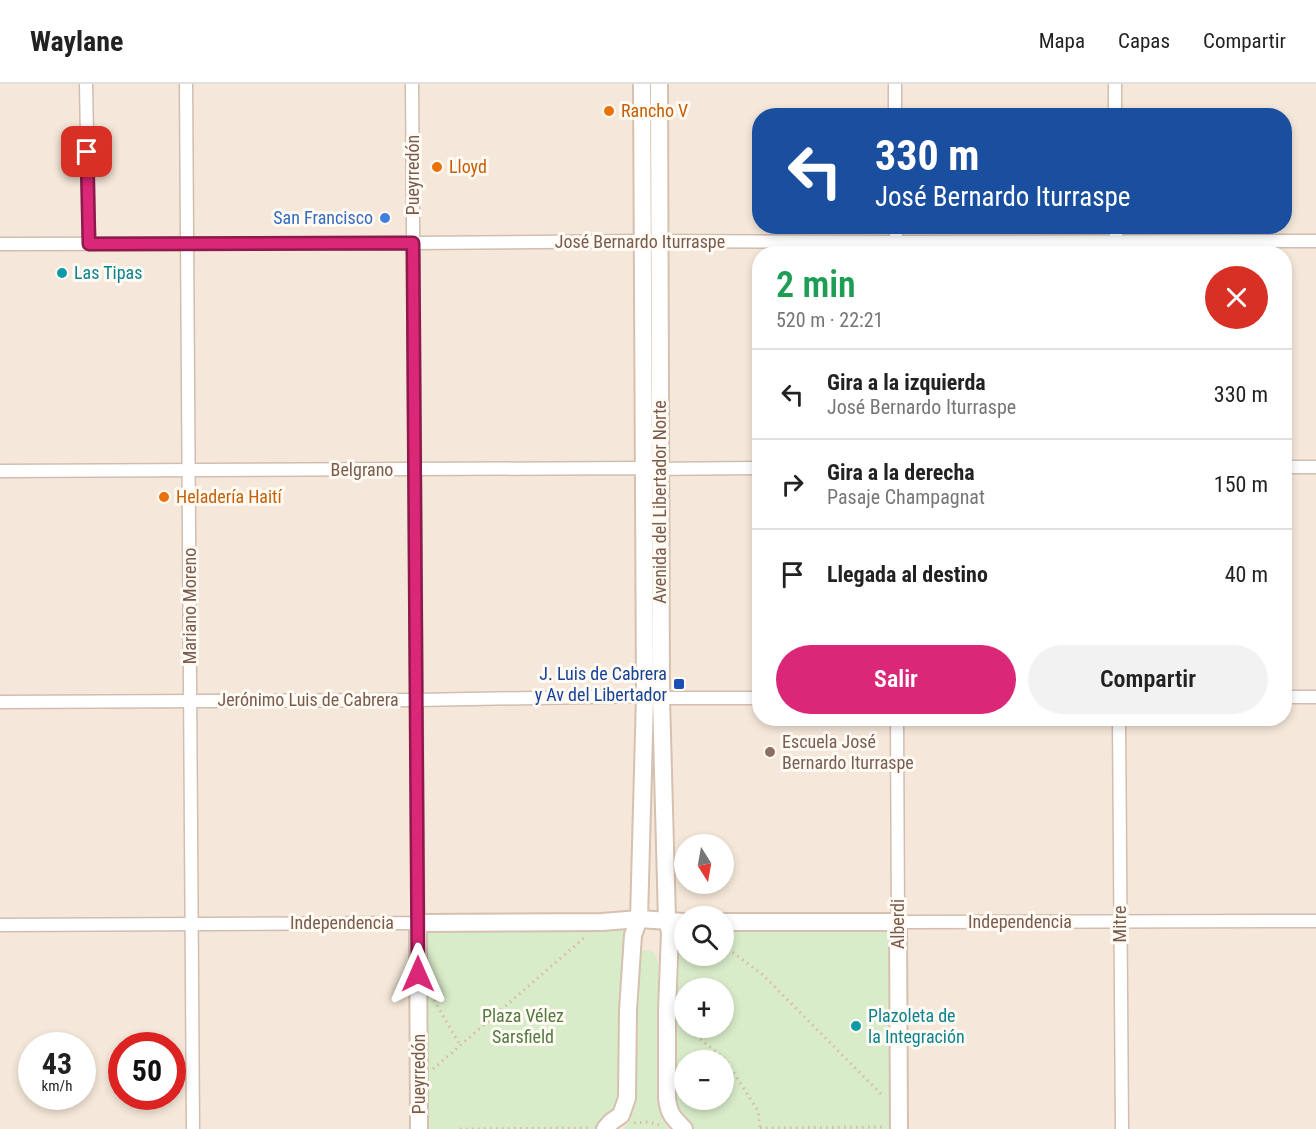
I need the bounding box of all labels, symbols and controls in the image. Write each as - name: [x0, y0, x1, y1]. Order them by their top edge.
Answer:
- text: Waylane: [30, 25, 123, 58]
- text: Mapa: [1039, 29, 1085, 53]
- text: Capas: [1118, 29, 1170, 53]
- text: Compartir: [1203, 29, 1286, 53]
- place label: Rancho V: [621, 100, 688, 121]
- marker: Rancho V: [602, 104, 616, 118]
- pin: [61, 126, 112, 177]
- text: 330 m: [875, 131, 980, 180]
- icon: left: [776, 132, 854, 210]
- icon: arrive: [70, 135, 103, 168]
- street label: Pueyrredón: [402, 135, 423, 215]
- place label: Lloyd: [449, 156, 487, 177]
- marker: Lloyd: [430, 160, 444, 174]
- text: José Bernardo Iturraspe: [875, 181, 1130, 213]
- place label: San Francisco: [273, 207, 373, 228]
- marker: San Francisco: [378, 211, 392, 225]
- street label: José Bernardo Iturraspe: [555, 231, 725, 252]
- place label: Las Tipas: [74, 262, 142, 283]
- text: 2 min: [776, 264, 856, 306]
- marker: Las Tipas: [55, 266, 69, 280]
- button: close: [1205, 266, 1268, 329]
- text: 520 m · 22:21: [776, 308, 883, 332]
- text: Gira a la izquierda: [827, 370, 986, 395]
- icon: left: [776, 378, 809, 411]
- text: 330 m: [1214, 382, 1268, 407]
- text: José Bernardo Iturraspe: [827, 395, 1016, 419]
- street label: Avenida del Libertador Norte: [649, 400, 670, 604]
- street label: Belgrano: [331, 459, 393, 480]
- text: Gira a la derecha: [827, 460, 975, 485]
- icon: right: [776, 468, 809, 501]
- text: 150 m: [1214, 472, 1268, 497]
- text: Pasaje Champagnat: [827, 485, 985, 509]
- place label: Heladería Haití: [176, 486, 282, 507]
- marker: Heladería Haití: [157, 490, 171, 504]
- street label: Mariano Moreno: [179, 548, 200, 664]
- icon: arrive: [776, 558, 809, 591]
- text: Llegada al destino: [827, 562, 988, 587]
- text: 40 m: [1225, 562, 1268, 587]
- button: Salir: [776, 645, 1016, 714]
- button: Compartir: [1028, 645, 1268, 714]
- place label: J. Luis de Cabrera y Av del Libertador: [535, 663, 668, 705]
- marker: J. Luis de Cabrera y Av del Libertador: [672, 677, 686, 691]
- street label: Jerónimo Luis de Cabrera: [217, 689, 399, 710]
- place label: Escuela José Bernardo Iturraspe: [782, 731, 914, 773]
- marker: Escuela José Bernardo Iturraspe: [763, 745, 777, 759]
- north arrow: [674, 834, 734, 894]
- map controls: [674, 834, 734, 1110]
- street label: Alberdi: [887, 899, 908, 949]
- button: search: [674, 906, 734, 966]
- street label: Mitre: [1109, 906, 1130, 942]
- street label: Independencia: [968, 911, 1072, 932]
- street label: Independencia: [290, 912, 394, 933]
- position arrow: [386, 942, 450, 1006]
- button: +: [674, 978, 734, 1038]
- park label: Plaza Vélez Sarsfield: [482, 1005, 564, 1047]
- place label: Plazoleta de la Integración: [868, 1005, 965, 1047]
- marker: Plazoleta de la Integración: [849, 1019, 863, 1033]
- speed limit sign: 50: [108, 1032, 186, 1110]
- street label: Pueyrredón: [408, 1034, 429, 1114]
- text: 43: [42, 1046, 72, 1081]
- button: −: [674, 1050, 734, 1110]
- text: km/h: [42, 1077, 72, 1095]

